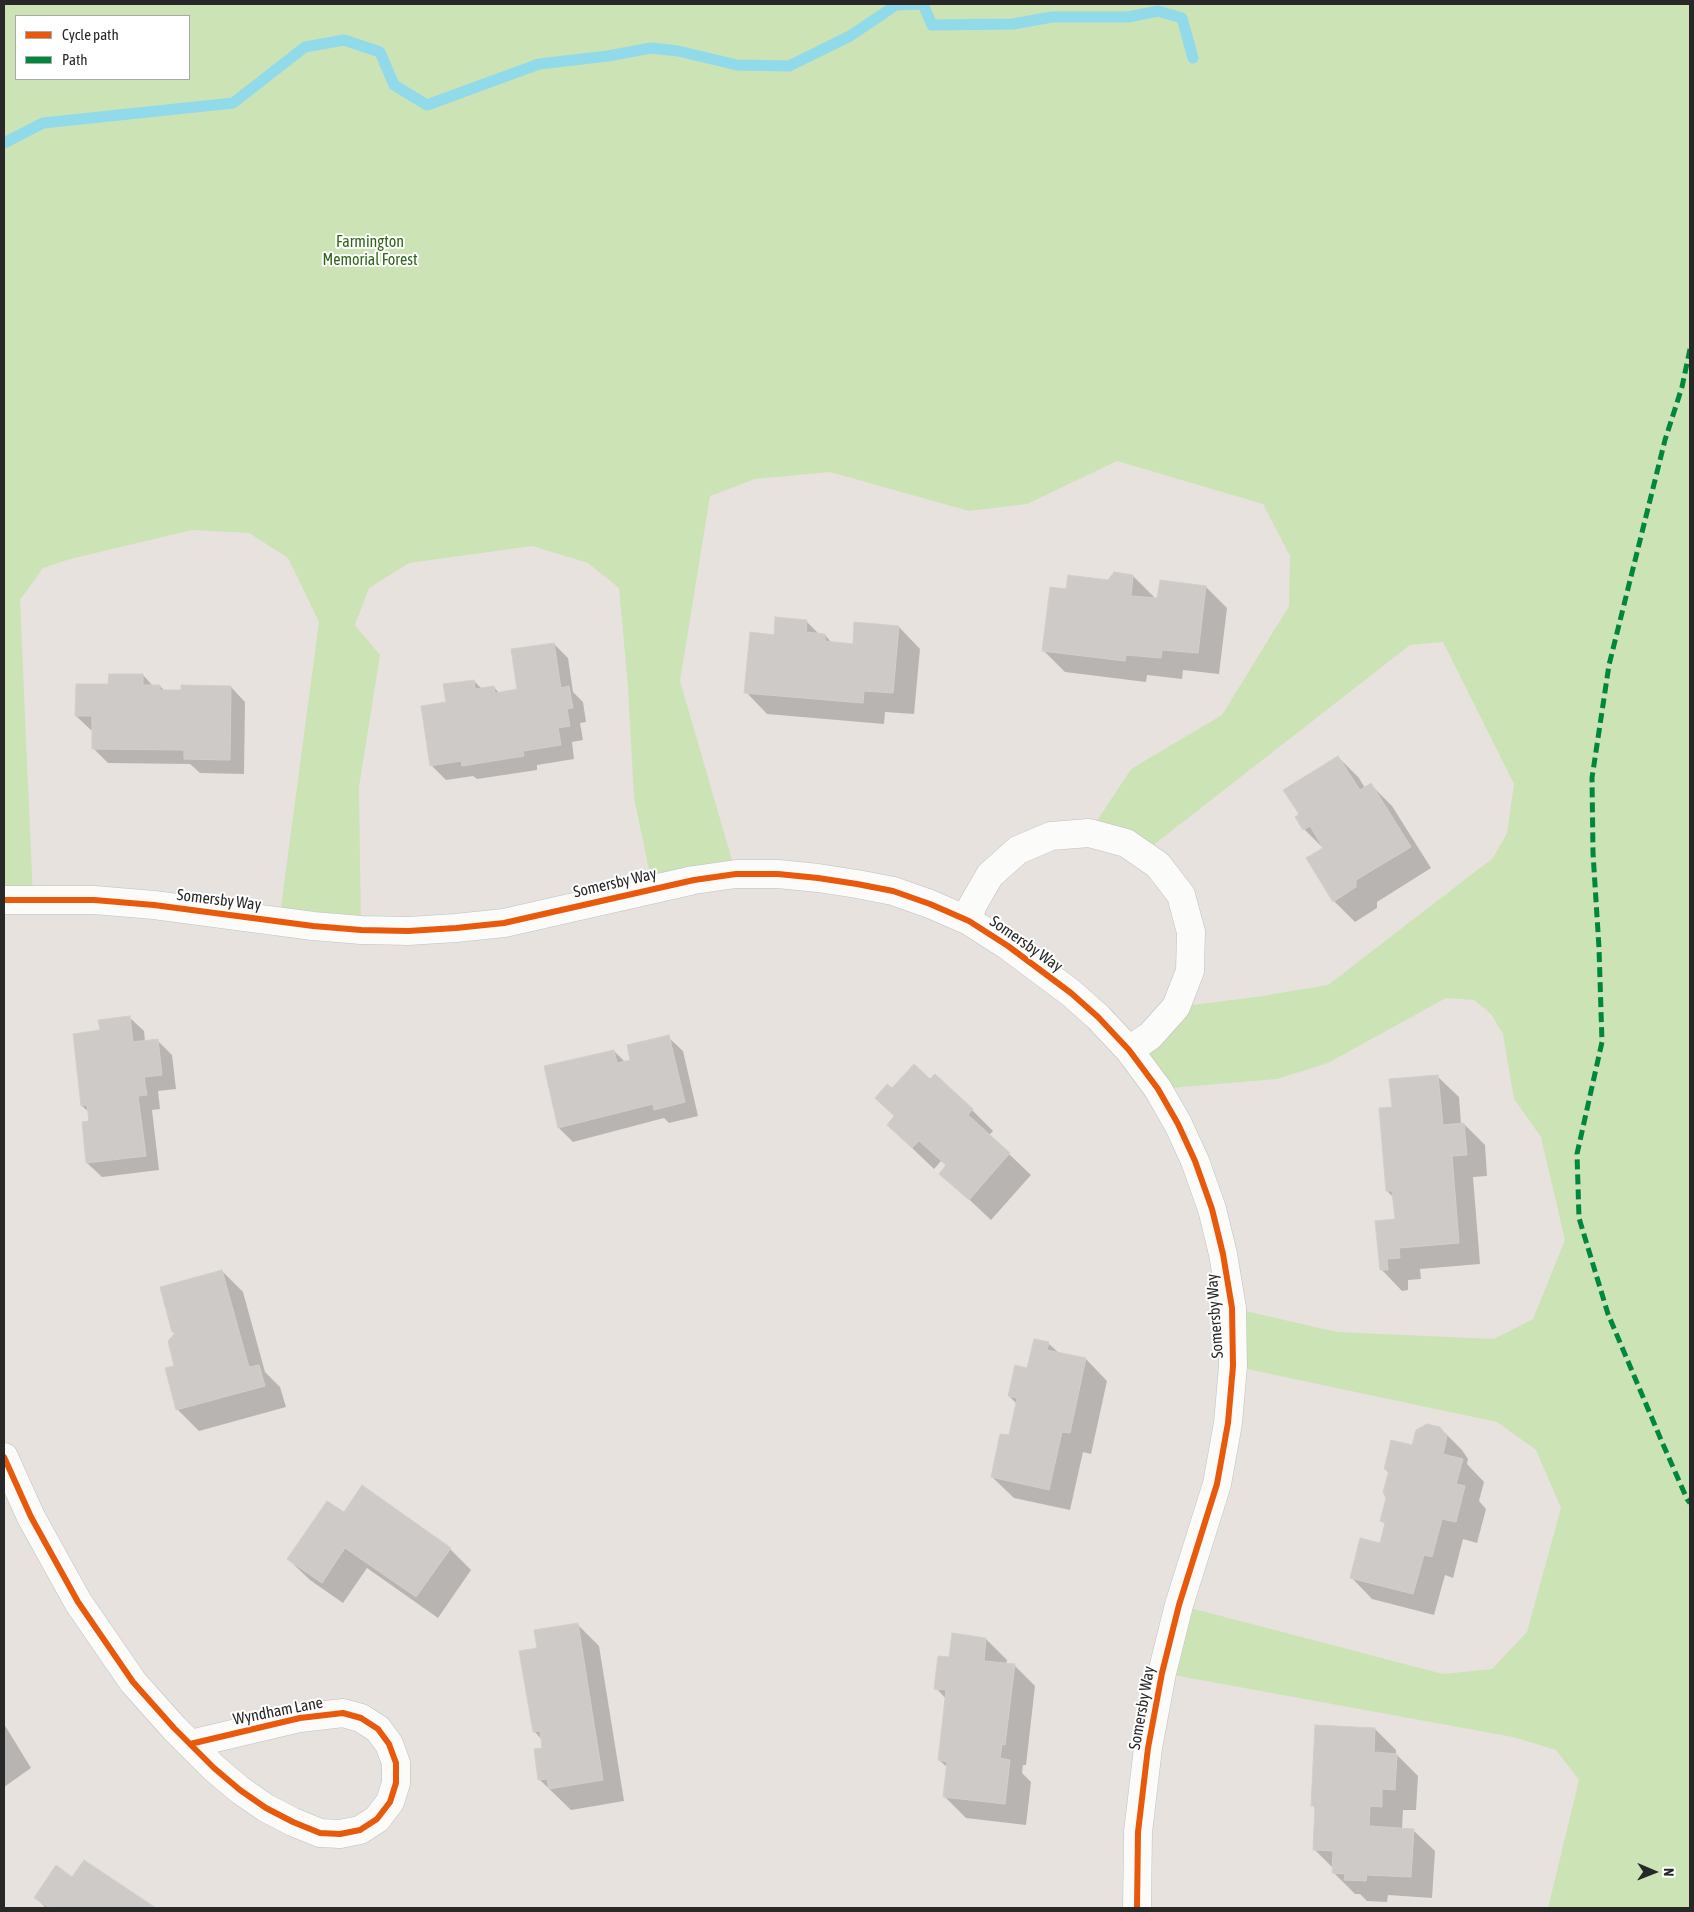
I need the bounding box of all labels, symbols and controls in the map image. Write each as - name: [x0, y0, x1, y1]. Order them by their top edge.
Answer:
- legend: [15, 15, 190, 80]
- text: Cycle path: [62, 26, 119, 43]
- text: Path: [62, 51, 88, 68]
- park label: Farmington Memorial Forest: [322, 232, 418, 270]
- street label: Somersby Way: [572, 864, 658, 902]
- street label: Somersby Way: [176, 885, 262, 915]
- street label: Somersby Way: [986, 912, 1066, 976]
- street label: Somersby Way: [1202, 1273, 1228, 1359]
- street label: Somersby Way: [1125, 1665, 1159, 1751]
- street label: Wyndham Lane: [231, 1693, 325, 1729]
- north arrow: [1629, 1847, 1679, 1897]
- text: N: [1661, 1868, 1677, 1877]

